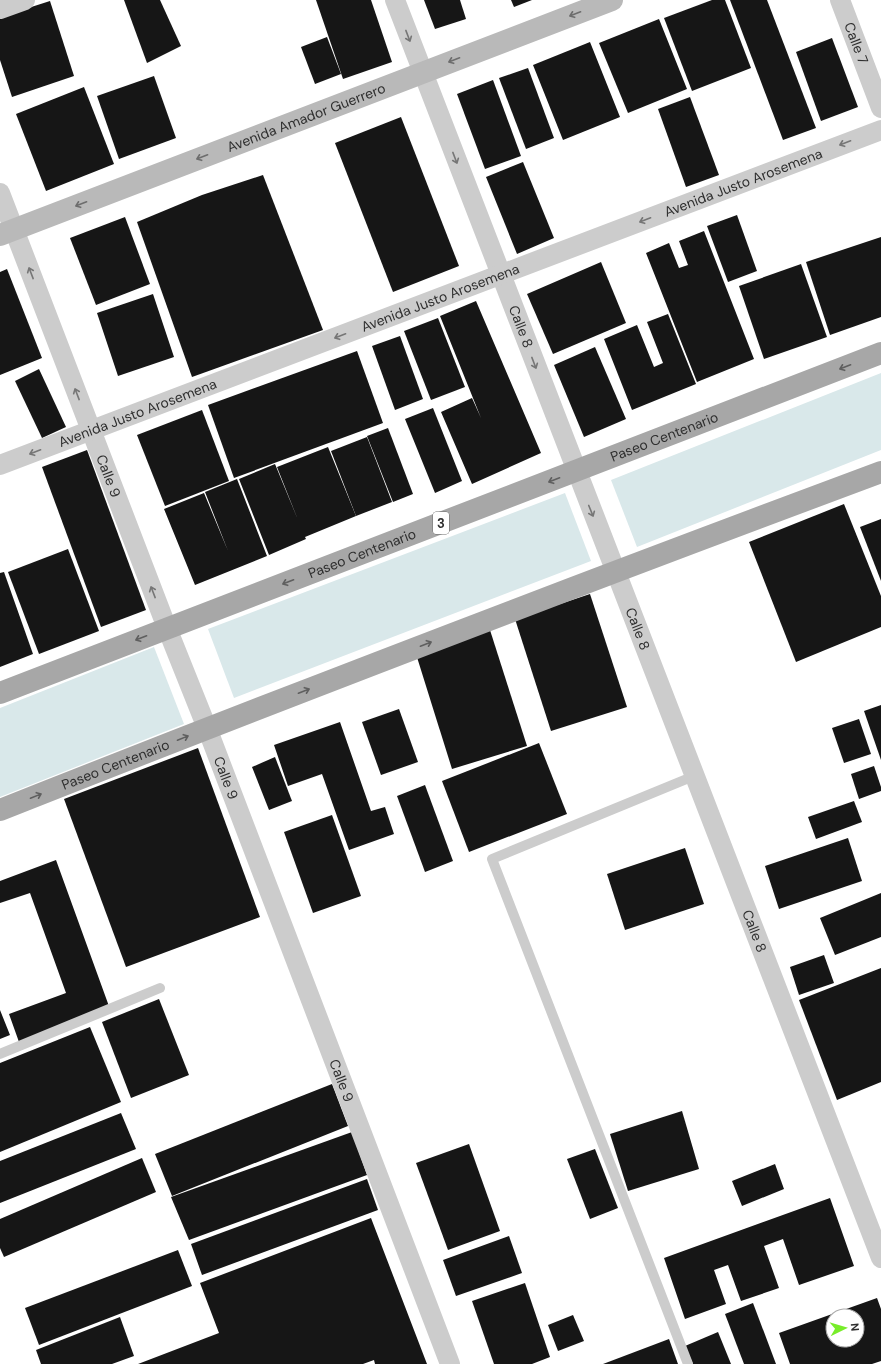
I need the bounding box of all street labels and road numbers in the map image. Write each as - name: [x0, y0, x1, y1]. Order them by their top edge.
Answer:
- street label: Calle 7: [840, 20, 872, 66]
- street label: Avenida Amador Guerrero: [224, 79, 388, 156]
- street label: Avenida Justo Arosemena: [661, 144, 825, 221]
- street label: Avenida Justo Arosemena: [359, 259, 522, 336]
- street label: Calle 8: [505, 303, 537, 350]
- street label: Avenida Justo Arosemena: [56, 375, 219, 451]
- street label: Paseo Centenario: [608, 408, 721, 466]
- street label: Calle 9: [92, 452, 125, 500]
- road number: 3: [433, 512, 449, 534]
- street label: Paseo Centenario: [305, 524, 419, 582]
- street label: Calle 8: [622, 605, 654, 653]
- street label: Paseo Centenario: [59, 735, 172, 794]
- street label: Calle 9: [210, 754, 242, 802]
- street label: Calle 8: [738, 907, 771, 955]
- street label: Calle 9: [325, 1057, 358, 1105]

